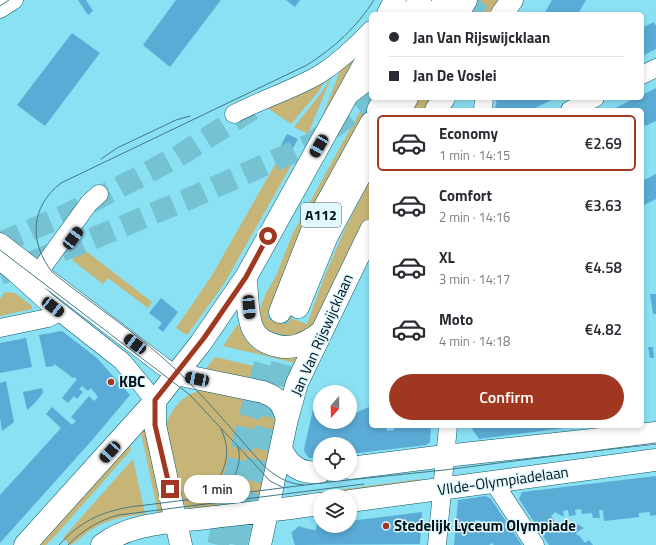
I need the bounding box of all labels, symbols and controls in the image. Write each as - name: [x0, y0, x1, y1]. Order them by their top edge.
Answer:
- text: Jan Van Rijswijcklaan: [413, 26, 550, 49]
- text: Jan De Voslei: [413, 64, 497, 87]
- text: Economy: [439, 122, 498, 145]
- icon: car: [391, 125, 427, 161]
- text: €2.69: [585, 132, 622, 155]
- car: [308, 133, 330, 159]
- text: 1 min · 14:15: [439, 145, 510, 165]
- text: Comfort: [439, 184, 492, 207]
- icon: car: [391, 187, 427, 223]
- text: €3.63: [585, 194, 622, 217]
- road number: A112: [301, 203, 341, 227]
- text: 2 min · 14:16: [439, 207, 510, 227]
- car: [61, 225, 85, 251]
- route start: [259, 227, 277, 245]
- text: XL: [439, 246, 455, 269]
- icon: car: [391, 249, 427, 285]
- text: €4.58: [585, 256, 622, 279]
- text: 3 min · 14:17: [439, 269, 510, 289]
- street label: Jan Van Rijswijcklaan: [284, 270, 359, 399]
- car: [40, 295, 66, 319]
- car: [242, 295, 256, 319]
- text: Moto: [439, 308, 473, 331]
- icon: car: [391, 311, 427, 347]
- text: €4.82: [585, 318, 622, 341]
- text: 4 min · 14:18: [439, 331, 510, 351]
- car: [122, 332, 148, 356]
- place label: KBC: [119, 370, 145, 393]
- car: [184, 371, 210, 387]
- button: Confirm: [389, 374, 624, 420]
- marker: KBC: [106, 377, 116, 387]
- north arrow: [313, 385, 357, 429]
- map controls: [313, 385, 357, 533]
- button: locate: [313, 437, 357, 481]
- car: [98, 439, 122, 465]
- street label: VIIde-Olympiadelaan: [436, 460, 570, 501]
- callout: 1 min: [184, 475, 250, 503]
- text: 1 min: [201, 479, 233, 499]
- route end: [161, 480, 179, 498]
- button: layers: [313, 489, 357, 533]
- place label: Stedelijk Lyceum Olympiade: [394, 514, 576, 537]
- marker: Stedelijk Lyceum Olympiade: [381, 521, 391, 531]

